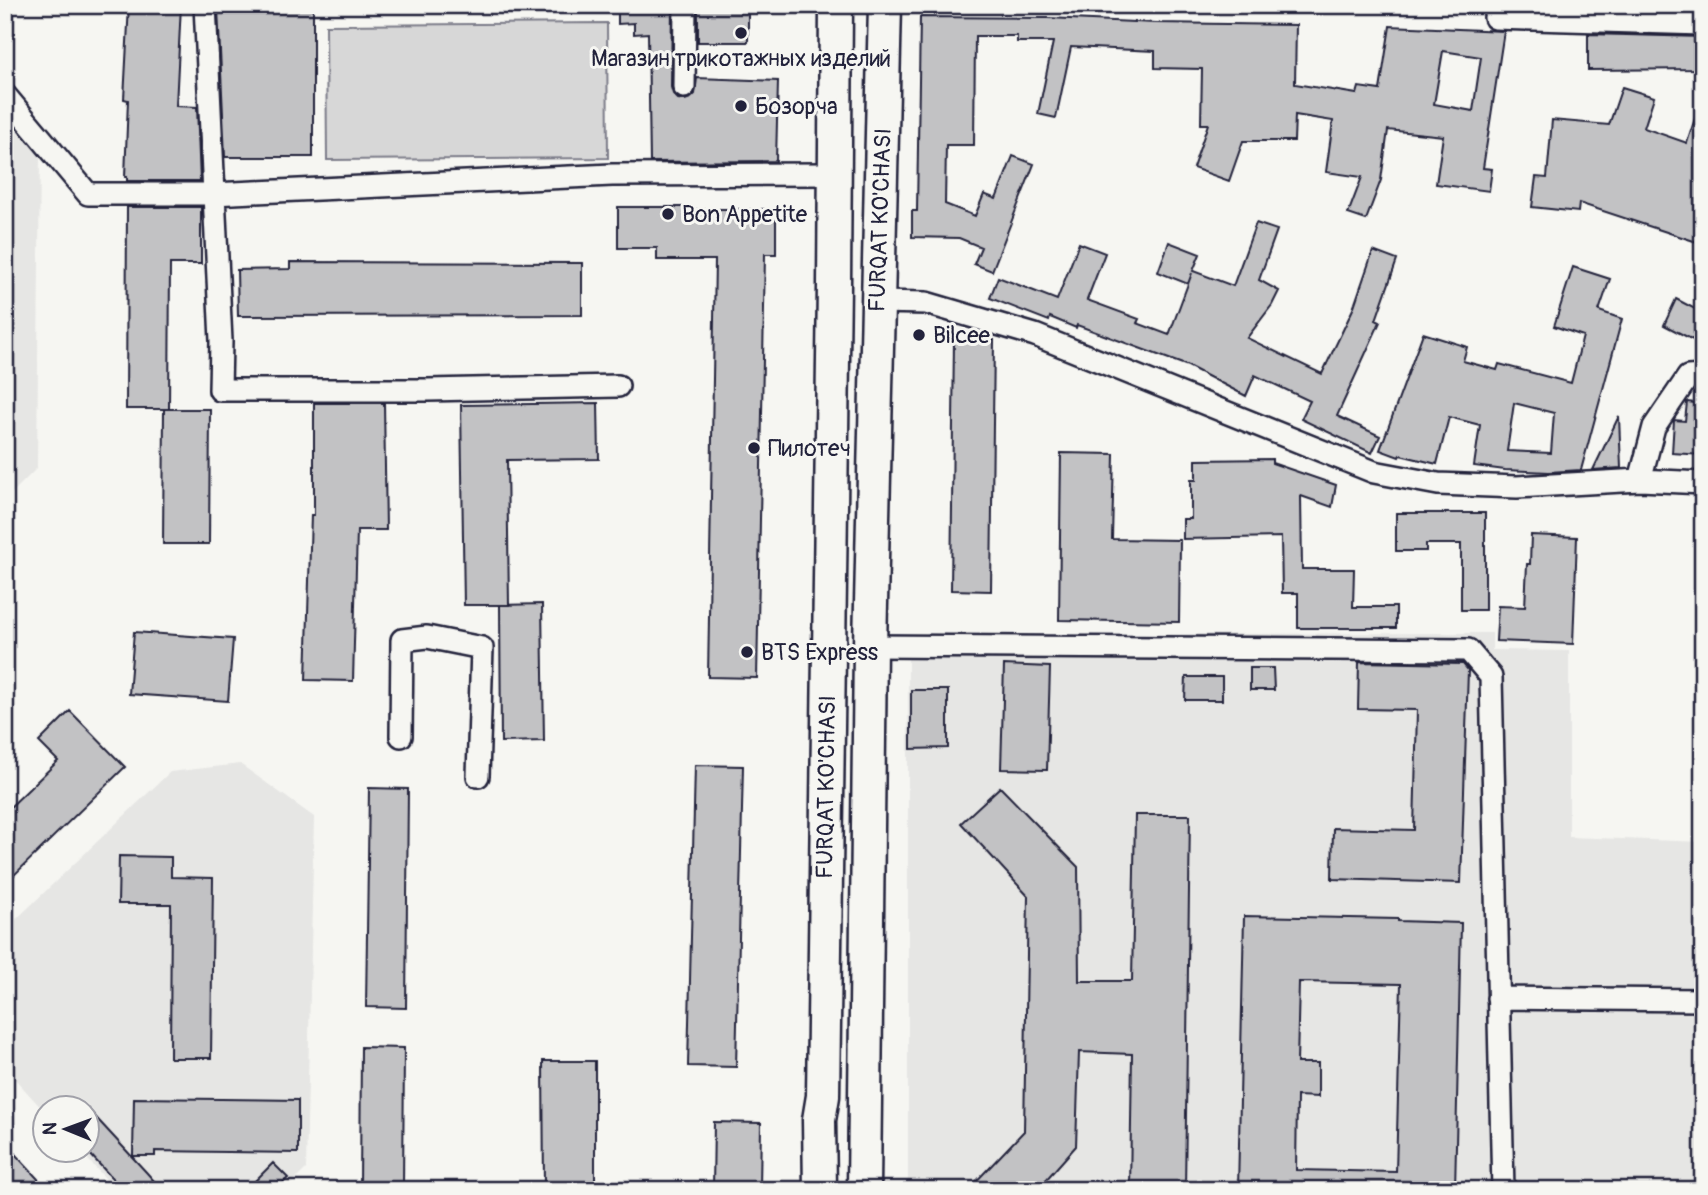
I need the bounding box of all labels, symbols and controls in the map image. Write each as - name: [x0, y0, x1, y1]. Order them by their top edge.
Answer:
- marker: Магазин трикотажных изделий: [733, 25, 749, 41]
- place label: Магазин трикотажных изделий: [591, 44, 891, 73]
- place label: Бозорча: [755, 92, 838, 121]
- marker: Бозорча: [733, 98, 749, 114]
- street label: FURQAT KO'CHASI: [862, 128, 898, 312]
- place label: Bon Appetite: [682, 200, 808, 229]
- marker: Bon Appetite: [660, 206, 676, 222]
- place label: Bilcee: [933, 321, 991, 350]
- marker: Bilcee: [911, 327, 927, 343]
- place label: Пилотеч: [768, 434, 851, 463]
- marker: Пилотеч: [746, 440, 762, 456]
- place label: BTS Express: [761, 638, 878, 667]
- marker: BTS Express: [739, 644, 755, 660]
- street label: FURQAT KO'CHASI: [810, 695, 842, 879]
- north arrow: [32, 1094, 102, 1164]
- text: N: [38, 1122, 62, 1135]

